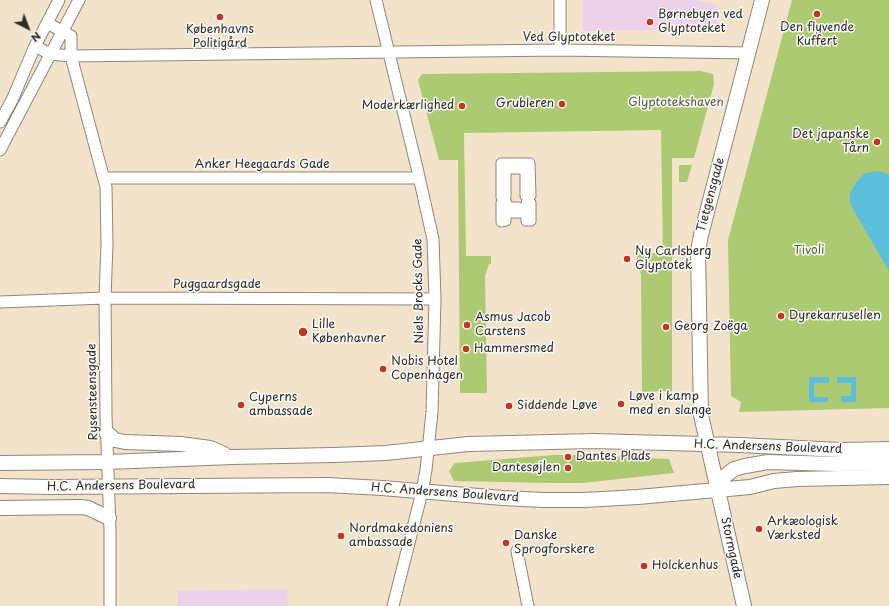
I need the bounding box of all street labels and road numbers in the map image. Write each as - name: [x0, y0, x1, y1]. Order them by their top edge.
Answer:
- street label: Ved Glyptoteket: [523, 31, 615, 45]
- street label: Tietgensgade: [694, 156, 728, 234]
- street label: Anker Heegaards Gade: [194, 158, 330, 172]
- street label: Niels Brocks Gade: [411, 238, 427, 344]
- street label: Puggaardsgade: [173, 278, 261, 292]
- street label: Rysensteensgade: [85, 343, 101, 441]
- street label: H.C. Andersens Boulevard: [694, 437, 842, 457]
- street label: H.C. Andersens Boulevard: [47, 478, 195, 494]
- street label: H.C. Andersens Boulevard: [371, 481, 519, 505]
- street label: Stormgade: [717, 516, 745, 580]

